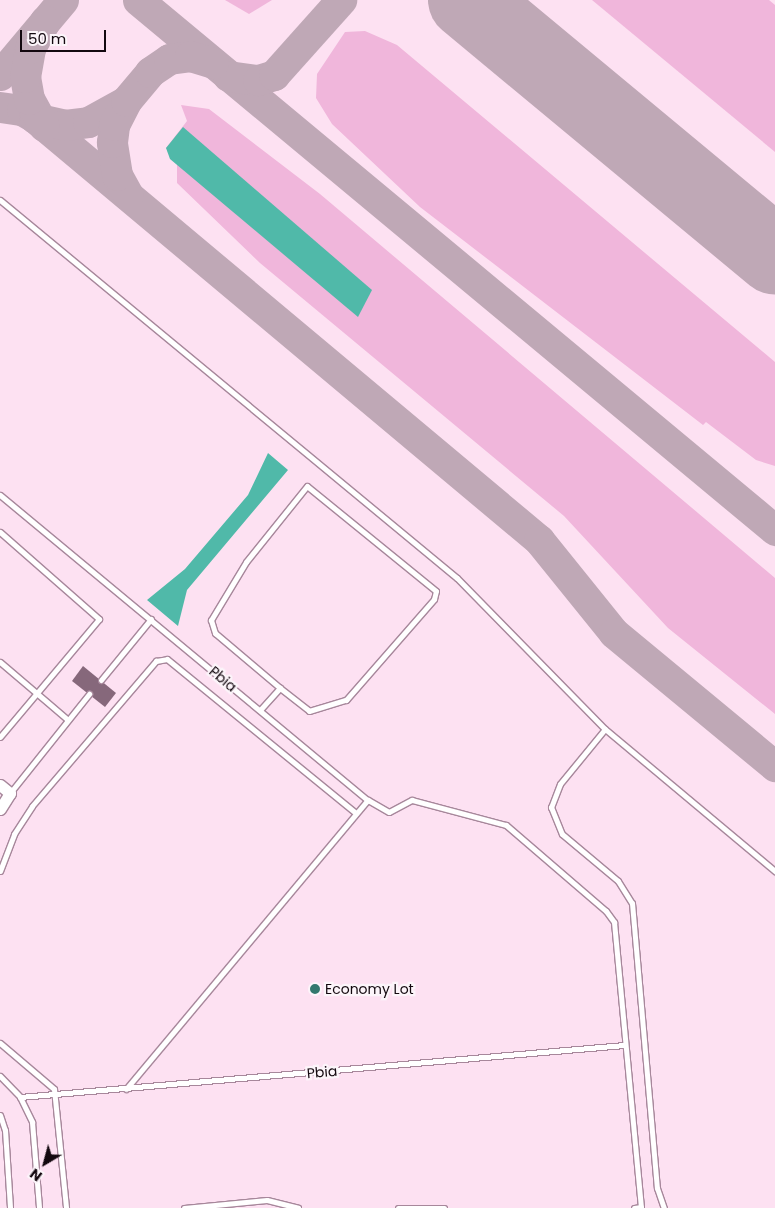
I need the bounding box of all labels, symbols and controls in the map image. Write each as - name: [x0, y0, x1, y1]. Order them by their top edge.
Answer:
- scale bar: [22, 20, 109, 52]
- text: 50 m: [28, 28, 66, 49]
- street label: Pbia: [206, 663, 240, 695]
- place label: Economy Lot: [325, 981, 414, 997]
- marker: Economy Lot: [309, 983, 321, 995]
- street label: Pbia: [306, 1062, 338, 1082]
- north arrow: [20, 1138, 70, 1188]
- text: N: [26, 1164, 46, 1186]

